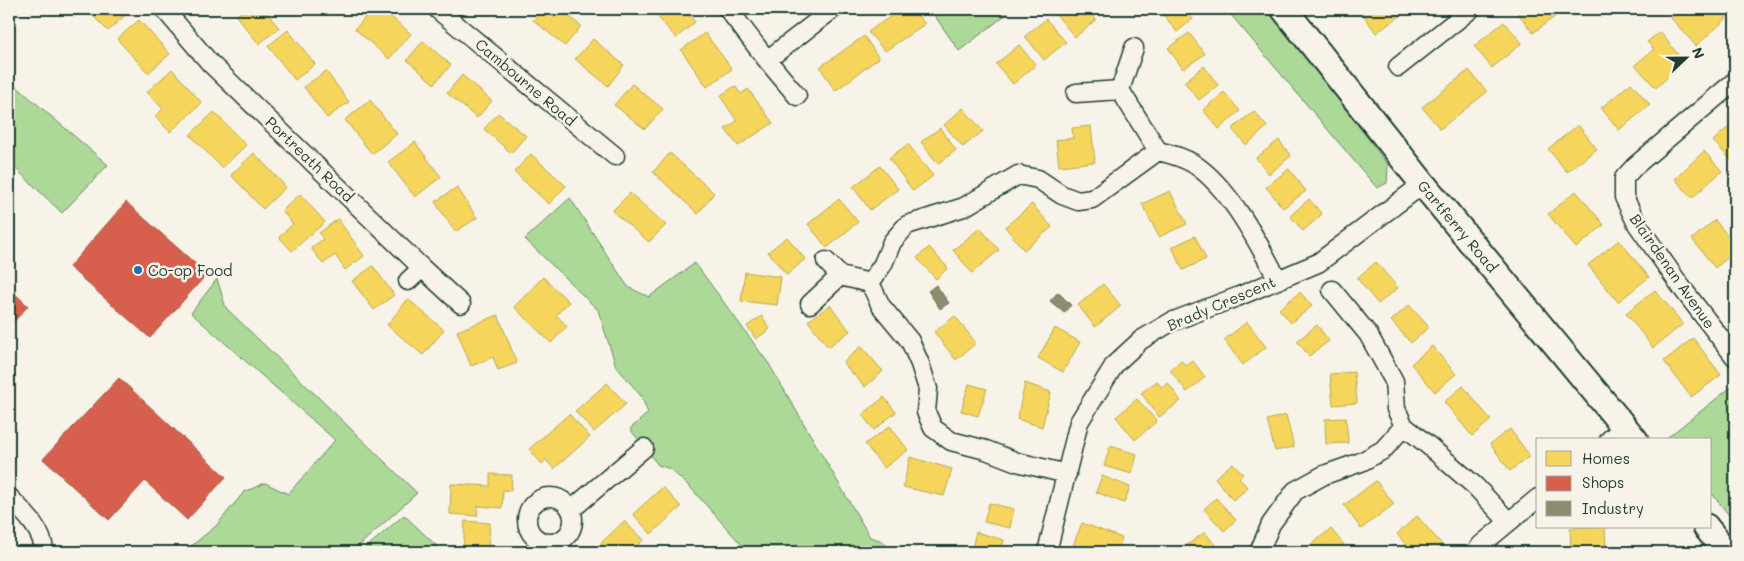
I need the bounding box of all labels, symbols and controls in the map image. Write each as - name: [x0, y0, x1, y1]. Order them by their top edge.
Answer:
- north arrow: [1662, 32, 1712, 82]
- street label: Cambourne Road: [471, 34, 581, 130]
- text: N: [1688, 44, 1709, 61]
- street label: Portreath Road: [261, 112, 359, 206]
- street label: Gartferry Road: [1413, 176, 1503, 276]
- street label: Blairdenan Avenue: [1626, 210, 1720, 332]
- place label: Co-op Food: [148, 260, 233, 280]
- marker: Co-op Food: [132, 264, 144, 276]
- street label: Brady Crescent: [1164, 271, 1278, 335]
- legend: [1536, 438, 1712, 528]
- text: Homes: [1582, 448, 1630, 468]
- text: Shops: [1582, 472, 1624, 492]
- text: Industry: [1582, 498, 1644, 518]

